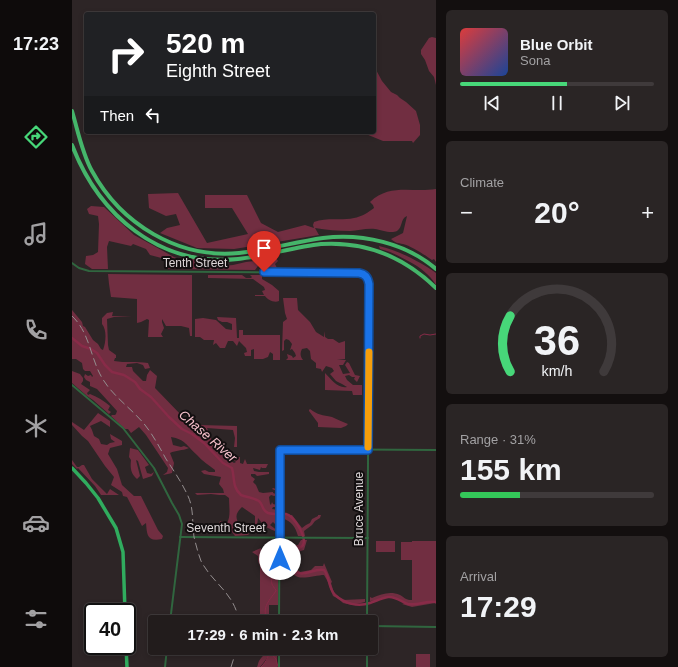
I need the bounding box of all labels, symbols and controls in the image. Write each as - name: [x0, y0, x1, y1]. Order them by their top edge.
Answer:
- icon: right: [100, 28, 152, 80]
- text: 520 m: [166, 28, 245, 59]
- text: 17:23: [13, 34, 59, 54]
- text: Blue Orbit: [520, 36, 593, 53]
- text: Sona: [520, 53, 550, 68]
- text: Eighth Street: [166, 61, 270, 81]
- icon: previous: [481, 92, 503, 114]
- icon: pause: [546, 92, 568, 114]
- icon: next: [611, 92, 633, 114]
- icon: left: [142, 104, 164, 126]
- text: Then: [100, 107, 134, 124]
- icon: directions: [22, 123, 50, 151]
- text: Climate: [460, 175, 504, 190]
- text: 20°: [534, 196, 580, 229]
- text: −: [460, 200, 473, 225]
- text: +: [641, 200, 654, 225]
- icon: music: [22, 220, 50, 248]
- pin: [247, 231, 281, 272]
- icon: arrive: [253, 237, 275, 259]
- street label: Tenth Street: [163, 256, 228, 270]
- icon: phone: [22, 316, 50, 344]
- text: 36: [534, 316, 580, 363]
- text: km/h: [542, 362, 573, 378]
- water label: Chase River: [176, 407, 240, 466]
- icon: climate: [22, 412, 50, 440]
- text: Range · 31%: [460, 432, 536, 447]
- text: 155 km: [460, 453, 562, 486]
- street label: Bruce Avenue: [352, 471, 366, 546]
- icon: car: [22, 509, 50, 537]
- street label: Seventh Street: [186, 521, 266, 535]
- position arrow: [259, 538, 301, 580]
- text: Arrival: [460, 569, 497, 584]
- text: 17:29: [460, 590, 537, 623]
- speed limit sign: 40: [84, 603, 136, 655]
- icon: filters: [22, 605, 50, 633]
- text: 17:29 · 6 min · 2.3 km: [188, 626, 338, 643]

